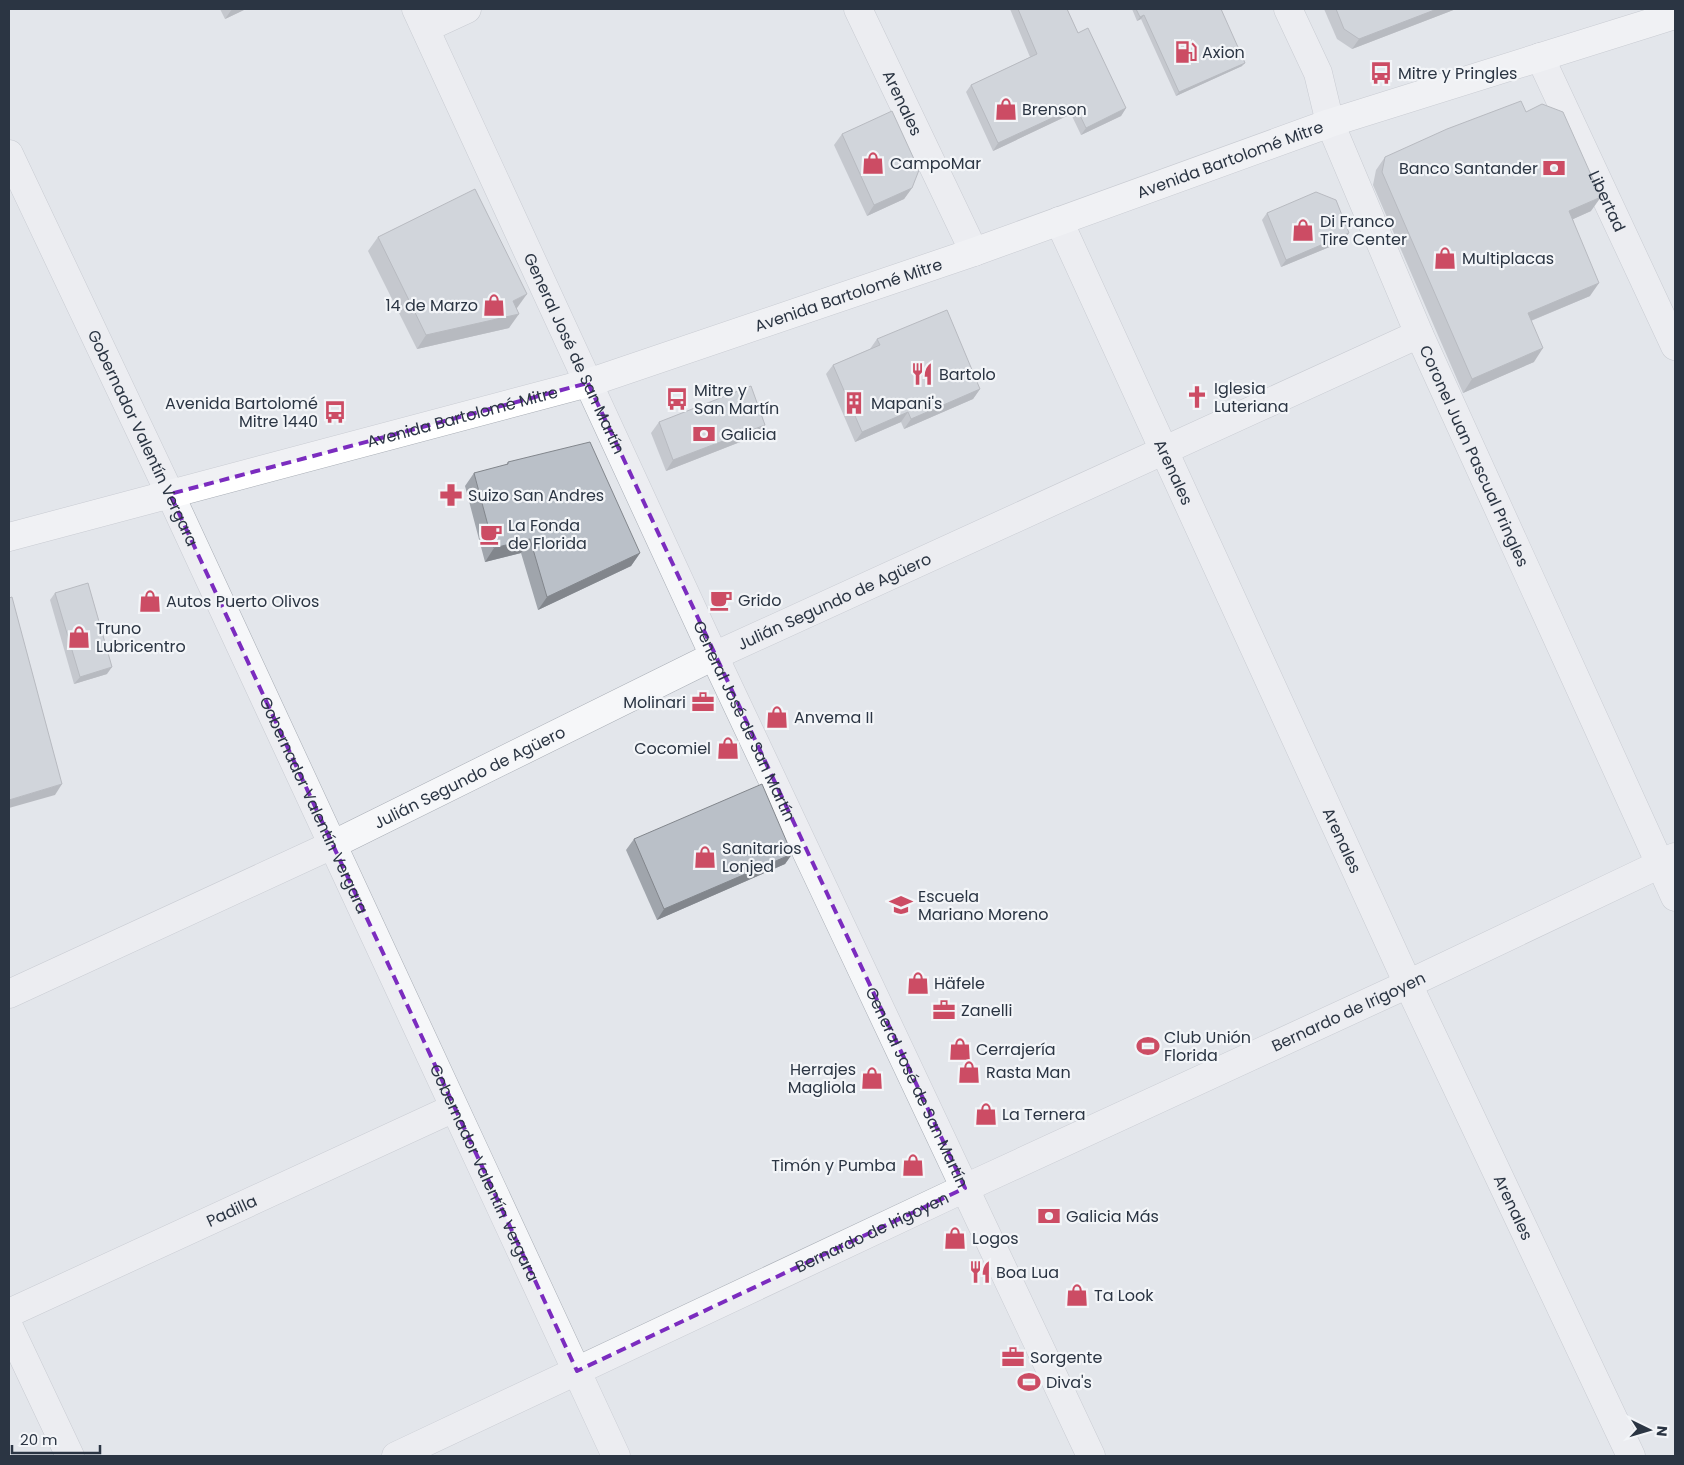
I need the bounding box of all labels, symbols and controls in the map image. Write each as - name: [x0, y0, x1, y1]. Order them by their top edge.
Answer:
- fuel station icon: Axion: [1173, 39, 1199, 65]
- place label: Axion: [1202, 41, 1245, 64]
- bus stop icon: Mitre y Pringles: [1368, 60, 1394, 86]
- place label: Mitre y Pringles: [1398, 62, 1517, 85]
- street label: Arenales: [877, 66, 928, 139]
- shop icon: Brenson: [993, 96, 1019, 122]
- place label: Brenson: [1022, 98, 1087, 121]
- street label: Avenida Bartolomé Mitre: [1134, 115, 1326, 204]
- shop icon: CampoMar: [860, 150, 886, 176]
- place label: CampoMar: [890, 152, 981, 175]
- bank icon: Banco Santander: [1541, 155, 1567, 181]
- place label: Banco Santander: [1399, 157, 1538, 180]
- street label: Libertad: [1583, 167, 1631, 235]
- place label: Di Franco Tire Center: [1320, 210, 1407, 251]
- shop icon: Di Franco Tire Center: [1290, 217, 1316, 243]
- shop icon: Multiplacas: [1432, 245, 1458, 271]
- place label: Multiplacas: [1462, 247, 1554, 270]
- street label: General José de San Martín: [518, 249, 631, 458]
- street label: Avenida Bartolomé Mitre: [751, 252, 945, 337]
- shop icon: 14 de Marzo: [481, 292, 507, 318]
- place label: 14 de Marzo: [385, 294, 478, 317]
- street label: Gobernador Valentín Vergara: [82, 326, 204, 550]
- street label: Coronel Juan Pascual Pringles: [1414, 341, 1535, 570]
- restaurant icon: Bartolo: [909, 361, 935, 387]
- place label: Bartolo: [939, 363, 996, 386]
- place label: Iglesia Luteriana: [1214, 377, 1289, 418]
- place label: Mitre y San Martín: [694, 379, 779, 420]
- street label: Avenida Bartolomé Mitre: [364, 380, 560, 453]
- church icon: Iglesia Luteriana: [1184, 384, 1210, 410]
- bus stop icon: Mitre y San Martín: [664, 386, 690, 412]
- building icon: Mapani's: [841, 390, 867, 416]
- place label: Avenida Bartolomé Mitre 1440: [165, 392, 318, 433]
- place label: Mapani's: [871, 392, 942, 415]
- bus stop icon: Avenida Bartolomé Mitre 1440: [322, 399, 348, 425]
- bank icon: Galicia: [691, 421, 717, 447]
- place label: Galicia: [721, 423, 777, 446]
- street label: Arenales: [1149, 435, 1199, 509]
- pharmacy icon: Suizo San Andres: [438, 482, 464, 508]
- place label: Suizo San Andres: [468, 484, 604, 507]
- place label: La Fonda de Florida: [508, 514, 587, 555]
- cafe icon: La Fonda de Florida: [478, 521, 504, 547]
- street label: Julián Segundo de Agüero: [733, 547, 935, 655]
- cafe icon: Grido: [708, 587, 734, 613]
- shop icon: Autos Puerto Olivos: [137, 588, 163, 614]
- place label: Grido: [738, 589, 781, 612]
- place label: Autos Puerto Olivos: [166, 590, 319, 613]
- place label: Truno Lubricentro: [96, 617, 186, 658]
- street label: General José de San Martín: [688, 617, 802, 825]
- shop icon: Truno Lubricentro: [66, 624, 92, 650]
- office icon: Molinari: [690, 689, 716, 715]
- place label: Molinari: [623, 691, 686, 714]
- street label: Gobernador Valentín Vergara: [254, 693, 374, 917]
- shop icon: Anvema II: [764, 704, 790, 730]
- place label: Anvema II: [794, 706, 873, 729]
- street label: Julián Segundo de Agüero: [370, 720, 569, 834]
- shop icon: Cocomiel: [715, 735, 741, 761]
- place label: Cocomiel: [634, 737, 711, 760]
- street label: Arenales: [1317, 804, 1367, 877]
- place label: Sanitarios Lonjed: [722, 837, 802, 878]
- shop icon: Sanitarios Lonjed: [692, 844, 718, 870]
- place label: Escuela Mariano Moreno: [918, 885, 1048, 926]
- school or university icon: Escuela Mariano Moreno: [888, 892, 914, 918]
- street label: Bernardo de Irigoyen: [1268, 966, 1429, 1057]
- shop icon: Häfele: [905, 970, 931, 996]
- place label: Häfele: [934, 972, 985, 995]
- street label: General José de San Martín: [860, 983, 974, 1191]
- office icon: Zanelli: [931, 997, 957, 1023]
- place label: Zanelli: [961, 999, 1012, 1022]
- place label: Club Unión Florida: [1164, 1026, 1251, 1067]
- sports icon: Club Unión Florida: [1135, 1033, 1161, 1059]
- shop icon: Cerrajería: [947, 1036, 973, 1062]
- place label: Cerrajería: [976, 1038, 1056, 1061]
- place label: Herrajes Magliola: [788, 1058, 856, 1099]
- shop icon: Rasta Man: [956, 1059, 982, 1085]
- street label: Gobernador Valentín Vergara: [424, 1060, 545, 1285]
- place label: Rasta Man: [986, 1061, 1071, 1084]
- shop icon: Herrajes Magliola: [859, 1065, 885, 1091]
- shop icon: La Ternera: [973, 1101, 999, 1127]
- place label: La Ternera: [1002, 1103, 1086, 1126]
- shop icon: Timón y Pumba: [900, 1152, 926, 1178]
- place label: Timón y Pumba: [771, 1154, 896, 1177]
- street label: Arenales: [1488, 1171, 1539, 1244]
- street label: Bernardo de Irigoyen: [791, 1186, 952, 1278]
- street label: Padilla: [202, 1189, 261, 1232]
- bank icon: Galicia Más: [1036, 1203, 1062, 1229]
- place label: Galicia Más: [1066, 1205, 1159, 1228]
- shop icon: Logos: [942, 1225, 968, 1251]
- place label: Logos: [972, 1227, 1019, 1250]
- restaurant icon: Boa Lua: [967, 1259, 993, 1285]
- place label: Boa Lua: [996, 1261, 1059, 1284]
- shop icon: Ta Look: [1064, 1282, 1090, 1308]
- place label: Ta Look: [1094, 1284, 1154, 1307]
- office icon: Sorgente: [1000, 1344, 1026, 1370]
- place label: Sorgente: [1030, 1346, 1102, 1369]
- sports icon: Diva's: [1016, 1369, 1042, 1395]
- place label: Diva's: [1046, 1371, 1092, 1394]
- north arrow: [1624, 1405, 1674, 1455]
- scale bar: [12, 1422, 100, 1454]
- text: N: [1652, 1425, 1672, 1437]
- text: 20 m: [20, 1429, 58, 1450]

